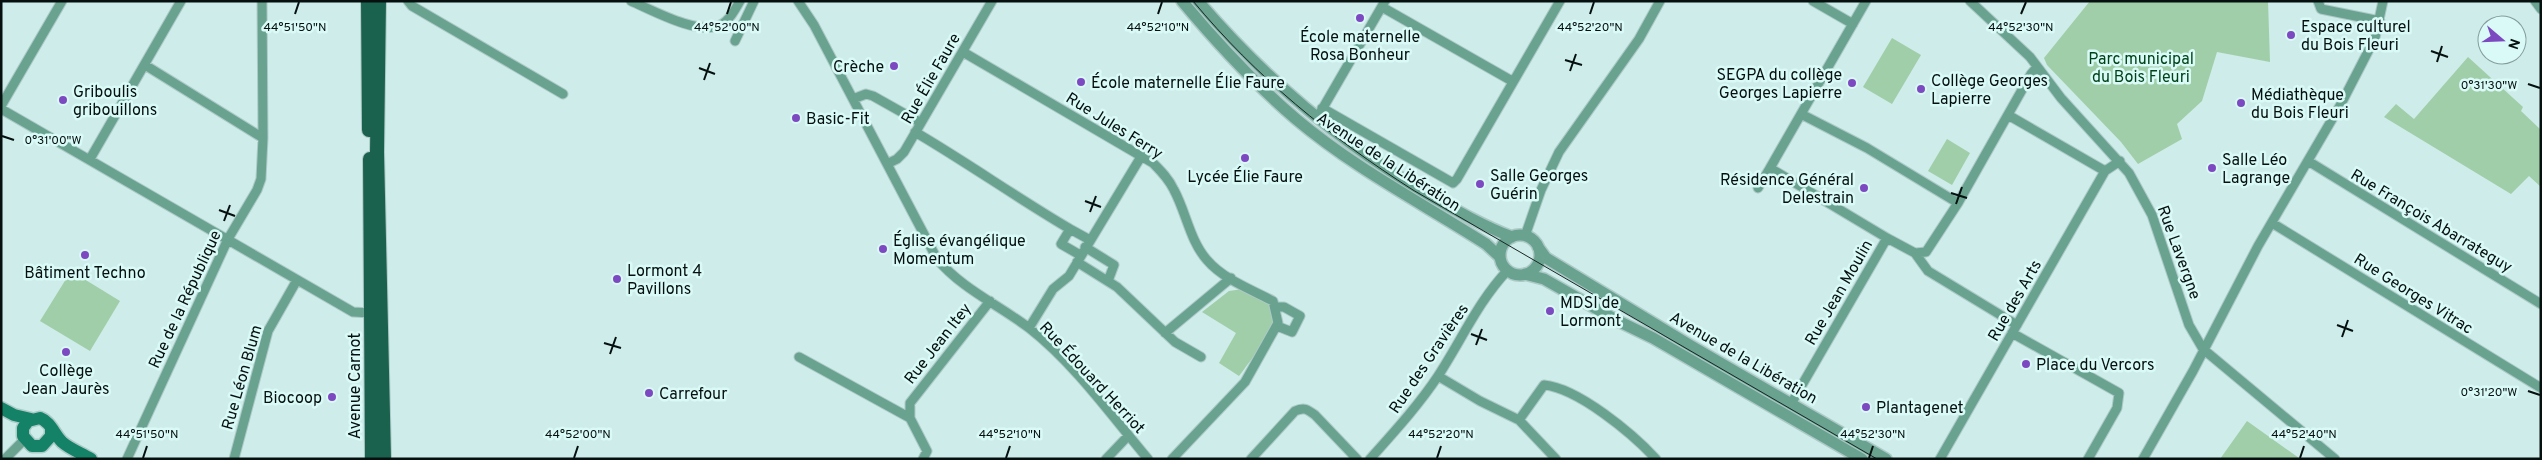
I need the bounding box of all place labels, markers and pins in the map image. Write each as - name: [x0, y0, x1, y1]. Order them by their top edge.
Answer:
- marker: École maternelle Rosa Bonheur: [1354, 12, 1366, 24]
- place label: Espace culturel du Bois Fleuri: [2301, 18, 2411, 56]
- place label: École maternelle Rosa Bonheur: [1300, 26, 1420, 66]
- marker: Espace culturel du Bois Fleuri: [2285, 29, 2297, 41]
- place label: Crèche: [833, 58, 884, 78]
- marker: Crèche: [888, 60, 900, 72]
- place label: SEGPA du collège Georges Lapierre: [1717, 66, 1842, 104]
- place label: École maternelle Élie Faure: [1091, 72, 1285, 94]
- place label: Collège Georges Lapierre: [1931, 72, 2048, 110]
- marker: École maternelle Élie Faure: [1075, 76, 1087, 88]
- marker: SEGPA du collège Georges Lapierre: [1846, 77, 1858, 89]
- place label: Griboulis gribouillons: [73, 83, 157, 121]
- marker: Collège Georges Lapierre: [1915, 83, 1927, 95]
- place label: Médiathèque du Bois Fleuri: [2251, 86, 2349, 124]
- marker: Griboulis gribouillons: [57, 94, 69, 106]
- marker: Médiathèque du Bois Fleuri: [2235, 97, 2247, 109]
- place label: Basic-Fit: [806, 110, 870, 130]
- marker: Basic-Fit: [790, 112, 802, 124]
- place label: Salle Léo Lagrange: [2222, 151, 2290, 189]
- marker: Lycée Élie Faure: [1239, 152, 1251, 164]
- marker: Salle Léo Lagrange: [2206, 162, 2218, 174]
- place label: Lycée Élie Faure: [1187, 166, 1303, 188]
- place label: Salle Georges Guérin: [1490, 167, 1588, 205]
- place label: Résidence Général Delestrain: [1720, 171, 1854, 209]
- marker: Salle Georges Guérin: [1474, 178, 1486, 190]
- marker: Résidence Général Delestrain: [1858, 182, 1870, 194]
- place label: Église évangélique Momentum: [893, 230, 1026, 270]
- marker: Église évangélique Momentum: [877, 243, 889, 255]
- marker: Bâtiment Techno: [79, 249, 91, 261]
- place label: Lormont 4 Pavillons: [627, 262, 702, 300]
- place label: Bâtiment Techno: [24, 264, 146, 284]
- marker: Lormont 4 Pavillons: [611, 273, 623, 285]
- place label: MDSI de Lormont: [1560, 294, 1621, 332]
- marker: MDSI de Lormont: [1544, 305, 1556, 317]
- marker: Collège Jean Jaurès: [60, 346, 72, 358]
- place label: Place du Vercors: [2036, 356, 2155, 376]
- marker: Place du Vercors: [2020, 358, 2032, 370]
- place label: Collège Jean Jaurès: [22, 362, 110, 400]
- place label: Carrefour: [659, 385, 727, 405]
- marker: Carrefour: [643, 387, 655, 399]
- place label: Biocoop: [263, 389, 322, 409]
- marker: Biocoop: [326, 391, 338, 403]
- place label: Plantagenet: [1876, 399, 1964, 419]
- marker: Plantagenet: [1860, 401, 1872, 413]

